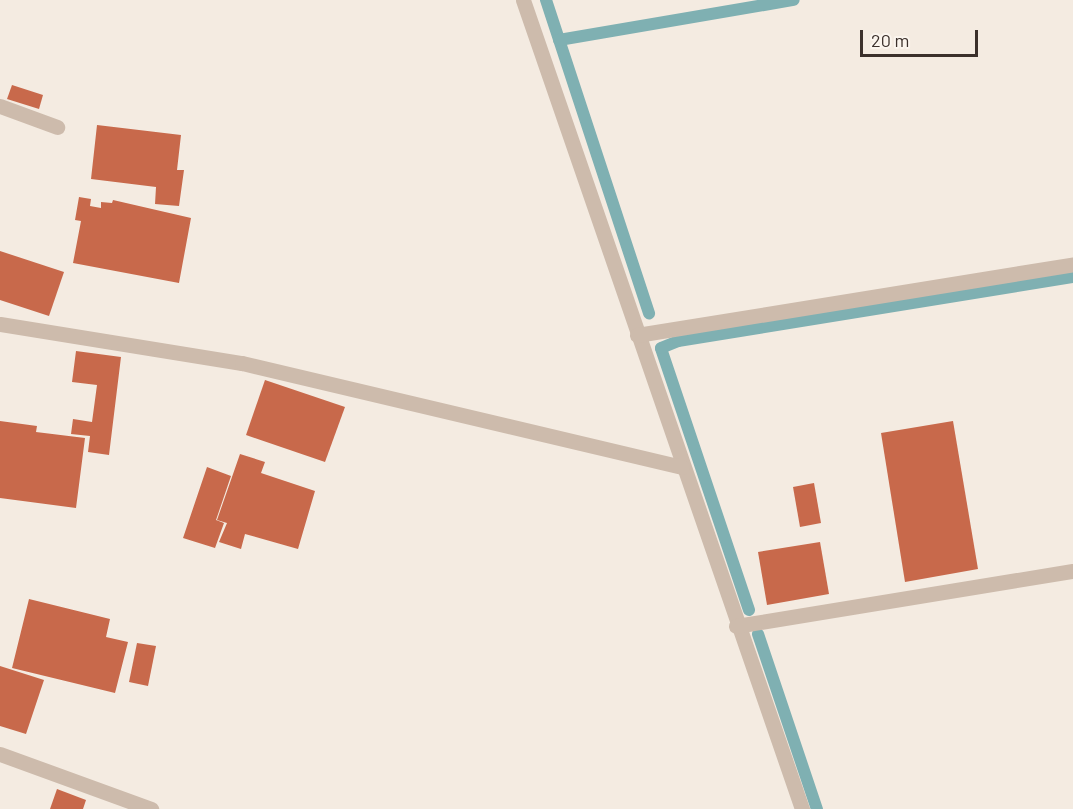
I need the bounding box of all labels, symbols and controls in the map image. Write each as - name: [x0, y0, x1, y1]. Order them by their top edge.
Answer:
- scale bar: [863, 18, 982, 56]
- text: 20 m: [871, 29, 909, 51]

